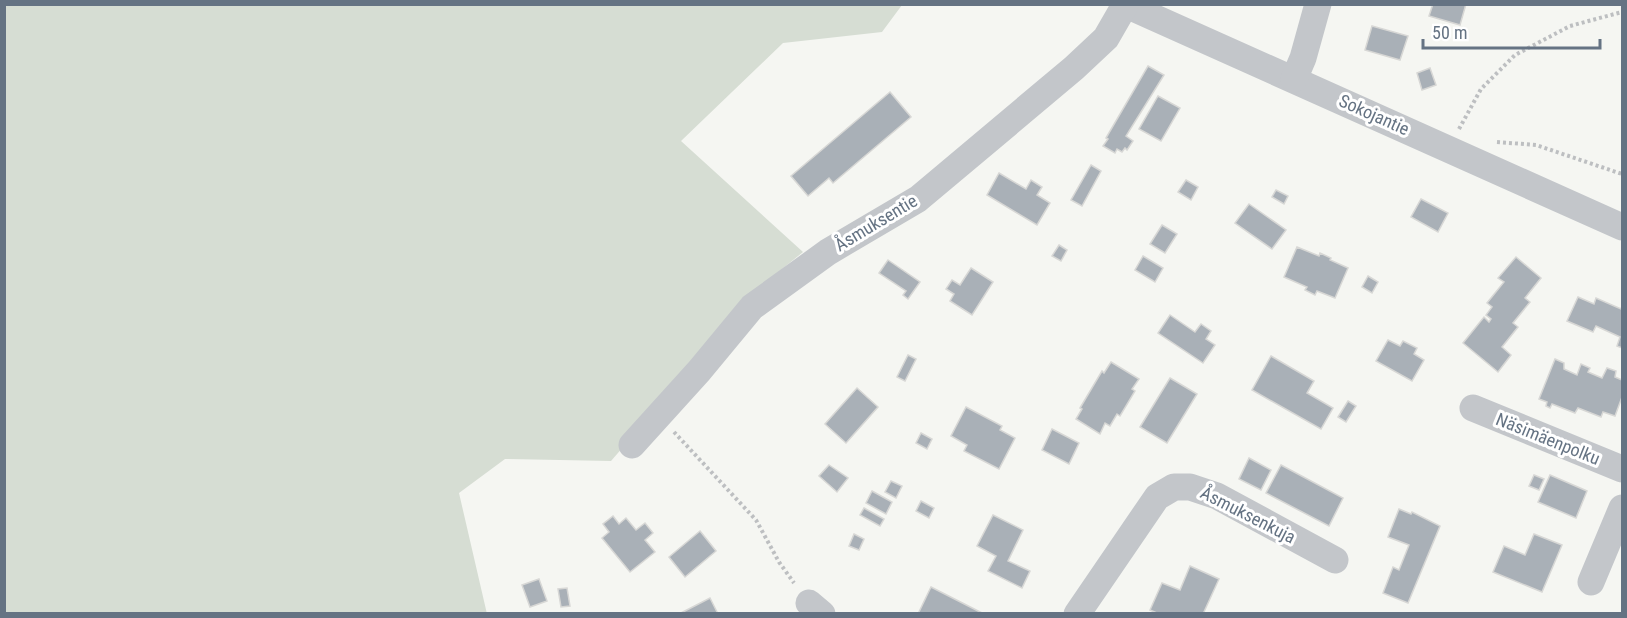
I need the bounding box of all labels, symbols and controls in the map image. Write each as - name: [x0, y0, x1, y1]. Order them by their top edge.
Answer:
- scale bar: [1423, 12, 1600, 50]
- text: 50 m: [1432, 22, 1467, 43]
- street label: Sokojantie: [1336, 90, 1413, 139]
- street label: Åsmuksentie: [830, 189, 921, 255]
- street label: Näsimäenpolku: [1493, 408, 1603, 469]
- street label: Åsmuksenkuja: [1197, 481, 1300, 547]

